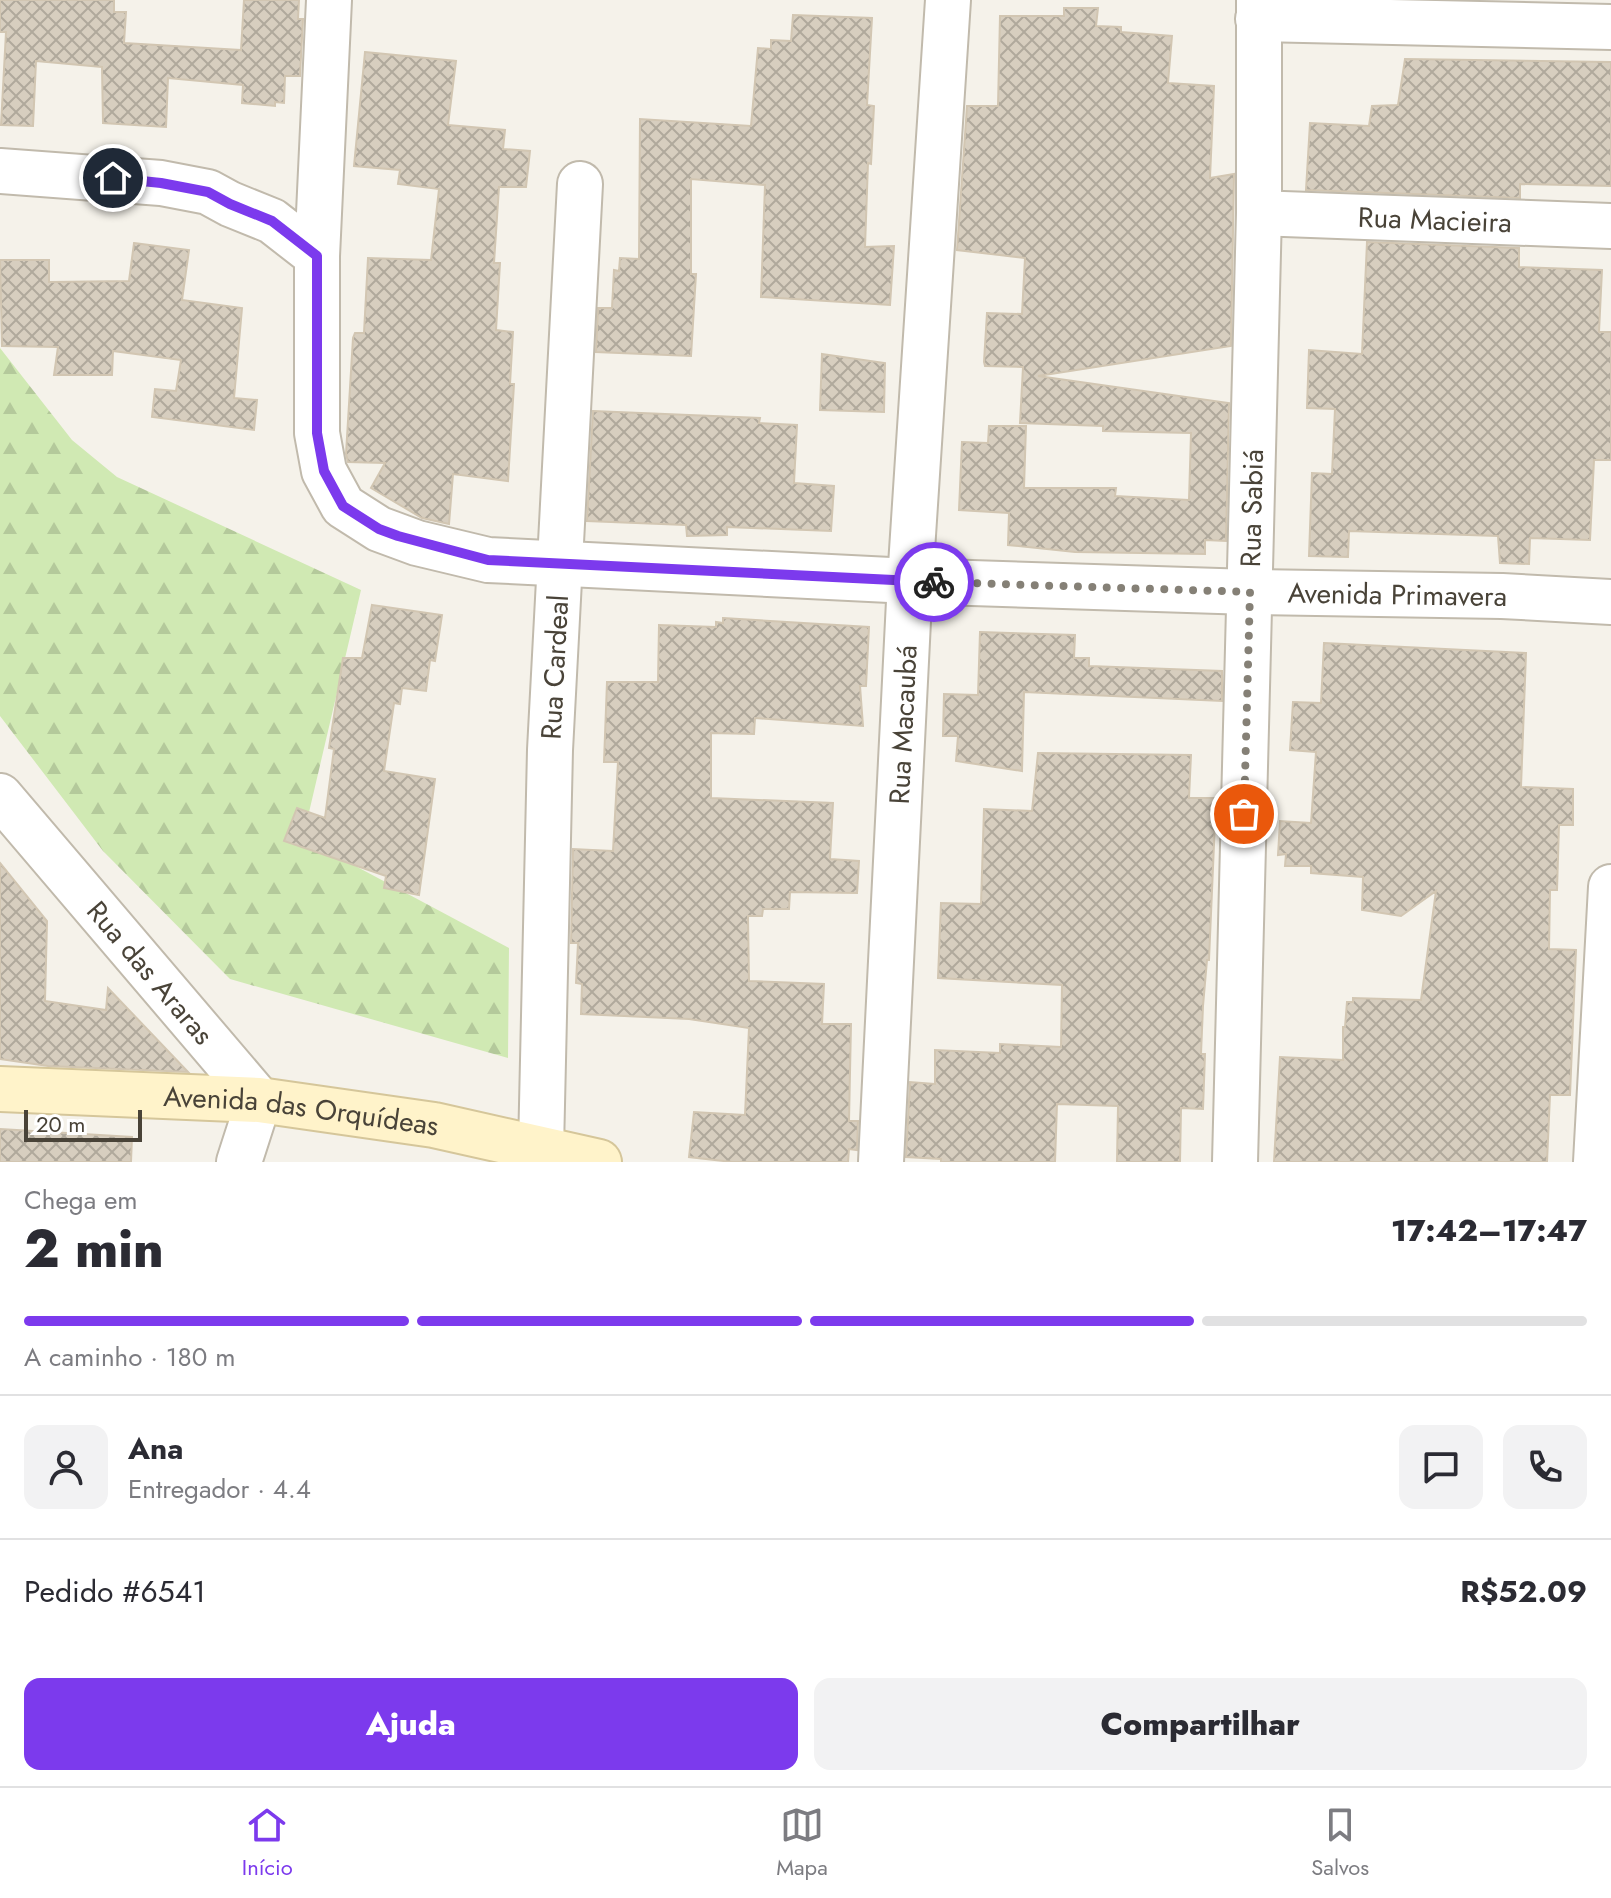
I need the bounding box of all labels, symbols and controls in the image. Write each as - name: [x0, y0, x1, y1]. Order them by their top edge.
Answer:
- pin: [79, 144, 147, 212]
- icon: home: [91, 156, 135, 200]
- street label: Rua Macieira: [1357, 197, 1513, 243]
- street label: Rua Sabiá: [1230, 449, 1274, 568]
- courier: [894, 542, 974, 622]
- icon: bike: [912, 560, 956, 604]
- street label: Avenida Primavera: [1287, 573, 1507, 617]
- street label: Rua Cardeal: [531, 594, 579, 741]
- street label: Rua Macaubá: [879, 644, 928, 805]
- pin: [1210, 780, 1278, 848]
- icon: bag: [1222, 792, 1266, 836]
- street label: Rua das Araras: [77, 892, 223, 1054]
- street label: Avenida das Orquídeas: [163, 1076, 441, 1146]
- scale bar: [24, 1106, 142, 1142]
- text: 20 m: [36, 1108, 85, 1140]
- text: Chega em: [24, 1181, 138, 1219]
- text: 17:42–17:47: [1391, 1209, 1587, 1252]
- text: 2 min: [24, 1211, 164, 1287]
- text: A caminho · 180 m: [24, 1338, 235, 1376]
- button: person: [24, 1425, 108, 1509]
- button: chat: [1399, 1425, 1483, 1509]
- button: phone: [1503, 1425, 1587, 1509]
- text: Ana: [128, 1427, 183, 1470]
- text: Entregador · 4.4: [128, 1470, 311, 1508]
- text: Pedido #6541: [24, 1570, 206, 1613]
- text: R$52.09: [1460, 1570, 1587, 1613]
- button: Ajuda: [24, 1678, 798, 1770]
- button: Compartilhar: [814, 1678, 1587, 1770]
- tab: Início: [242, 1803, 293, 1883]
- tab: Mapa: [776, 1803, 828, 1883]
- tab: Salvos: [1311, 1803, 1369, 1883]

